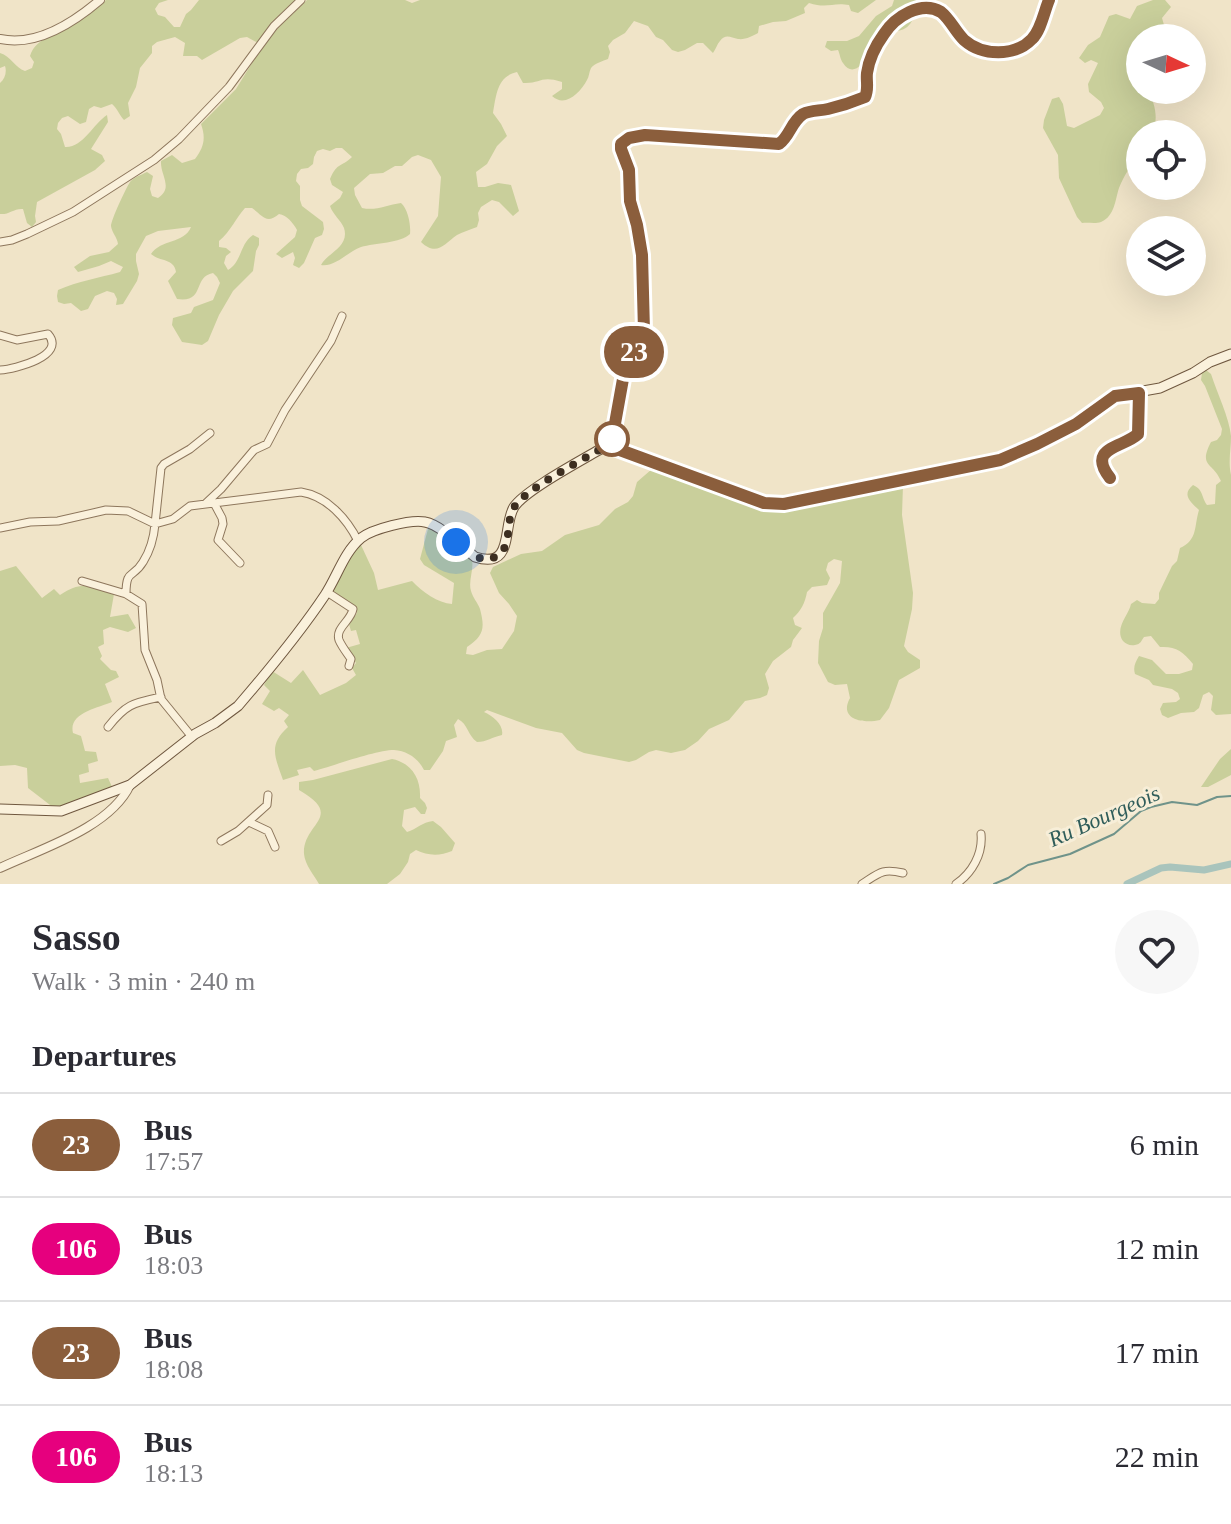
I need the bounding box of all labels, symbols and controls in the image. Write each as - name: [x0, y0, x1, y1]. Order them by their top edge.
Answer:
- north arrow: [1126, 24, 1206, 104]
- map controls: [1126, 24, 1206, 296]
- button: locate: [1126, 120, 1206, 200]
- button: layers: [1126, 216, 1206, 296]
- line badge: 23: [598, 326, 670, 378]
- text: 23: [620, 336, 648, 367]
- unlabelled marker: [595, 422, 629, 456]
- your location: [436, 522, 476, 562]
- water label: Ru Bourgeois: [1043, 780, 1164, 852]
- button: heart: [1115, 910, 1199, 994]
- text: Sasso: [32, 916, 121, 958]
- text: Walk · 3 min · 240 m: [32, 967, 255, 996]
- text: Departures: [32, 1039, 176, 1072]
- text: Bus: [144, 1113, 192, 1146]
- text: 6 min: [1130, 1128, 1199, 1161]
- text: 23: [62, 1129, 90, 1160]
- text: 17:57: [144, 1147, 203, 1176]
- text: Bus: [144, 1217, 192, 1250]
- text: 12 min: [1115, 1232, 1199, 1265]
- text: 106: [55, 1233, 97, 1264]
- text: 18:03: [144, 1251, 203, 1280]
- text: Bus: [144, 1321, 192, 1354]
- text: 17 min: [1115, 1336, 1199, 1369]
- text: 23: [62, 1337, 90, 1368]
- text: 18:08: [144, 1355, 203, 1384]
- text: Bus: [144, 1425, 192, 1458]
- text: 22 min: [1115, 1440, 1199, 1473]
- text: 106: [55, 1441, 97, 1472]
- text: 18:13: [144, 1459, 203, 1488]

